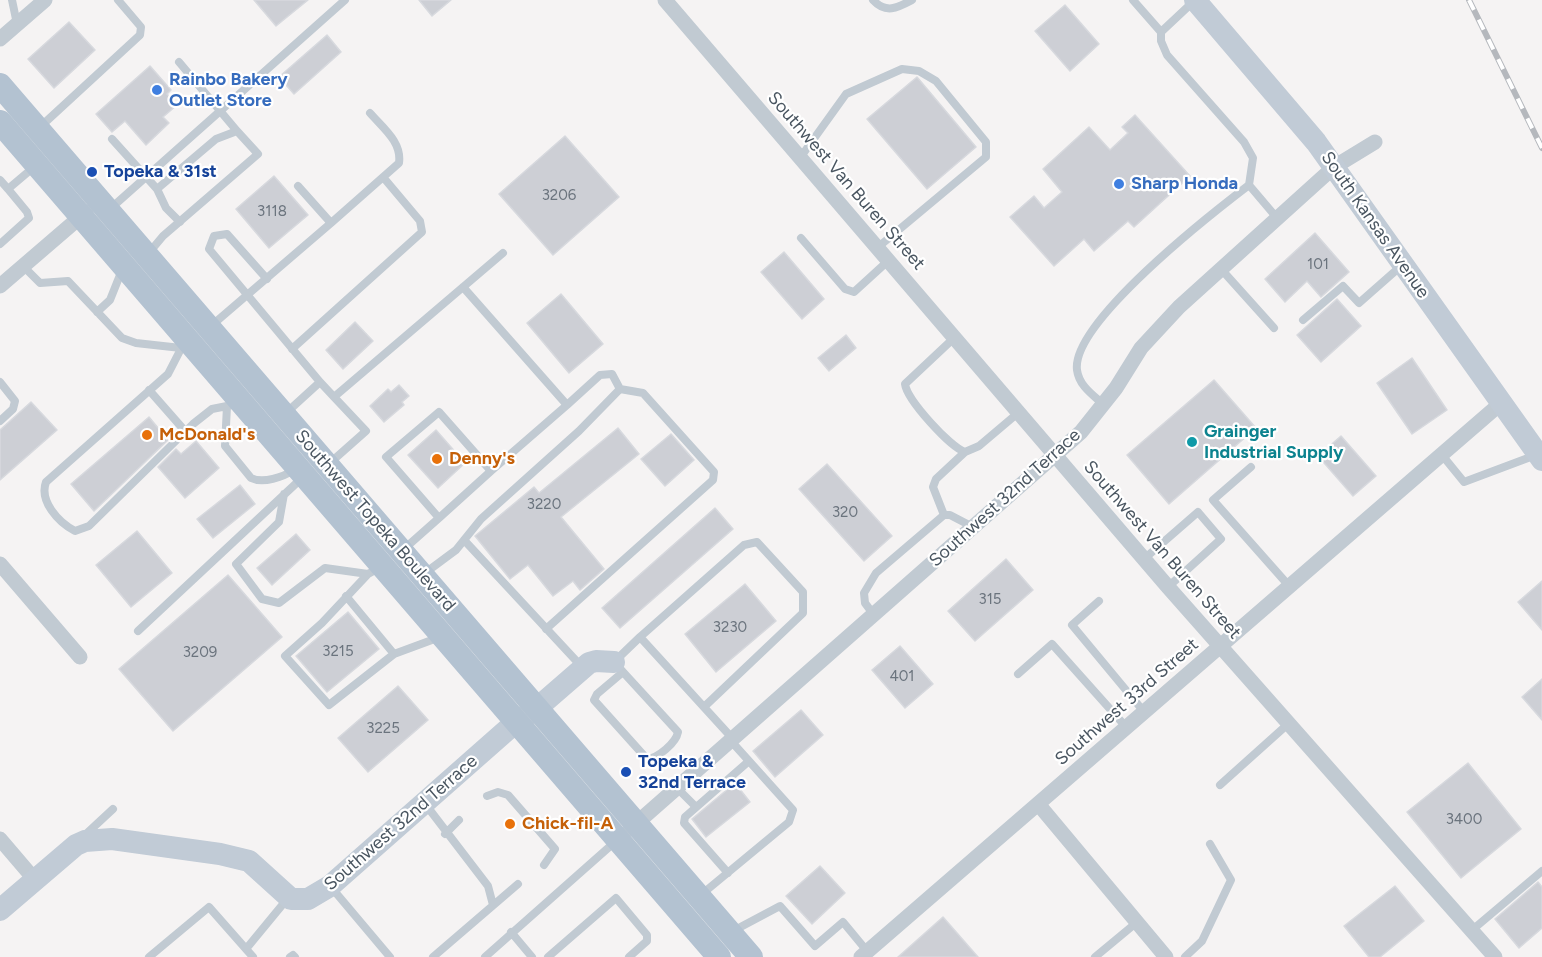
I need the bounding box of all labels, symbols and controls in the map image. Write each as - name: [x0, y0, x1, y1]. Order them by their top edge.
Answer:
- place label: Rainbo Bakery Outlet Store: [169, 69, 288, 112]
- marker: Rainbo Bakery Outlet Store: [150, 83, 164, 97]
- street label: Southwest Van Buren Street: [763, 88, 929, 274]
- street label: South Kansas Avenue: [1316, 147, 1434, 303]
- place label: Topeka & 31st: [104, 161, 217, 183]
- marker: Topeka & 31st: [85, 165, 99, 179]
- place label: Sharp Honda: [1131, 173, 1238, 195]
- marker: Sharp Honda: [1112, 177, 1126, 191]
- house number: 3206: [542, 187, 576, 205]
- house number: 3118: [257, 203, 287, 221]
- house number: 101: [1307, 256, 1329, 274]
- place label: Grainger Industrial Supply: [1204, 421, 1343, 464]
- place label: McDonald's: [159, 424, 255, 446]
- street label: Southwest 32nd Terrace: [925, 424, 1085, 572]
- street label: Southwest Topeka Boulevard: [290, 426, 460, 616]
- marker: McDonald's: [140, 428, 154, 442]
- marker: Grainger Industrial Supply: [1185, 435, 1199, 449]
- place label: Denny's: [449, 448, 515, 470]
- marker: Denny's: [430, 452, 444, 466]
- street label: Southwest Van Buren Street: [1079, 457, 1245, 643]
- house number: 3220: [527, 496, 561, 514]
- house number: 320: [832, 504, 858, 522]
- house number: 315: [979, 591, 1001, 609]
- house number: 3230: [713, 619, 747, 637]
- street label: Southwest 33rd Street: [1051, 634, 1203, 770]
- house number: 3215: [322, 643, 354, 661]
- house number: 3209: [183, 644, 217, 662]
- house number: 401: [889, 668, 915, 686]
- house number: 3225: [366, 720, 400, 738]
- street label: Southwest 32nd Terrace: [320, 751, 482, 895]
- place label: Topeka & 32nd Terrace: [638, 751, 746, 794]
- marker: Topeka & 32nd Terrace: [619, 765, 633, 779]
- house number: 3400: [1446, 811, 1482, 829]
- place label: Chick-fil-A: [522, 813, 613, 835]
- marker: Chick-fil-A: [503, 817, 517, 831]

